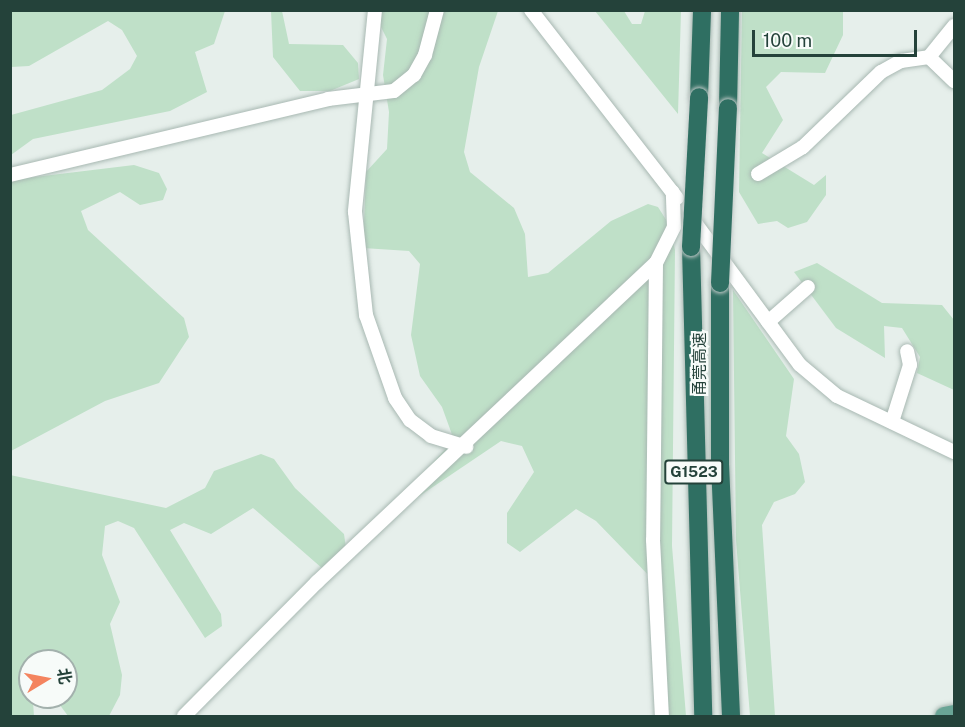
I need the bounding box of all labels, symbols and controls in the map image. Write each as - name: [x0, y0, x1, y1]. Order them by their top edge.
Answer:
- scale bar: [755, 18, 920, 56]
- text: 100 m: [763, 30, 812, 51]
- street label: 甬莞高速: [690, 332, 710, 396]
- road number: G1523: [664, 460, 724, 484]
- north arrow: [18, 649, 78, 709]
- text: 北: [54, 667, 75, 686]

